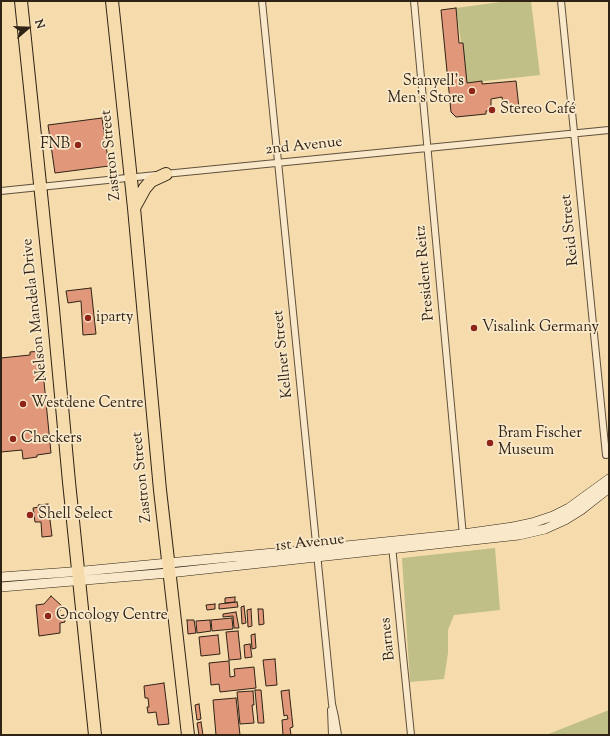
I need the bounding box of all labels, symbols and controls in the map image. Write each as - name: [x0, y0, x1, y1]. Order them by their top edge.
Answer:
- north arrow: [8, 8, 48, 48]
- text: N: [30, 17, 48, 31]
- place label: Stanyell's Men's Store: [388, 73, 464, 108]
- marker: Stanyell's Men's Store: [467, 86, 477, 96]
- place label: Stereo Café: [500, 101, 576, 119]
- marker: Stereo Café: [487, 105, 497, 115]
- street label: Zastron Street: [98, 109, 126, 201]
- street label: 2nd Avenue: [265, 134, 343, 160]
- place label: FNB: [40, 136, 70, 154]
- marker: FNB: [73, 140, 83, 150]
- street label: Reid Street: [558, 193, 584, 267]
- street label: President Reitz: [413, 225, 439, 321]
- street label: Nelson Mandela Drive: [20, 237, 52, 383]
- place label: iparty: [96, 309, 133, 327]
- street label: Kellner Street: [270, 309, 298, 399]
- marker: iparty: [83, 313, 93, 323]
- place label: Visalink Germany: [482, 319, 599, 337]
- marker: Visalink Germany: [469, 323, 479, 333]
- place label: Westdene Centre: [31, 395, 144, 413]
- marker: Westdene Centre: [18, 399, 28, 409]
- place label: Bram Fischer Museum: [498, 425, 582, 460]
- place label: Checkers: [21, 430, 82, 448]
- street label: Zastron Street: [129, 431, 157, 523]
- marker: Checkers: [8, 434, 18, 444]
- marker: Bram Fischer Museum: [485, 438, 495, 448]
- place label: Shell Select: [38, 506, 113, 524]
- marker: Shell Select: [25, 510, 35, 520]
- street label: 1st Avenue: [275, 531, 345, 557]
- place label: Oncology Centre: [56, 607, 168, 625]
- marker: Oncology Centre: [43, 611, 53, 621]
- street label: Barnes: [378, 616, 400, 662]

